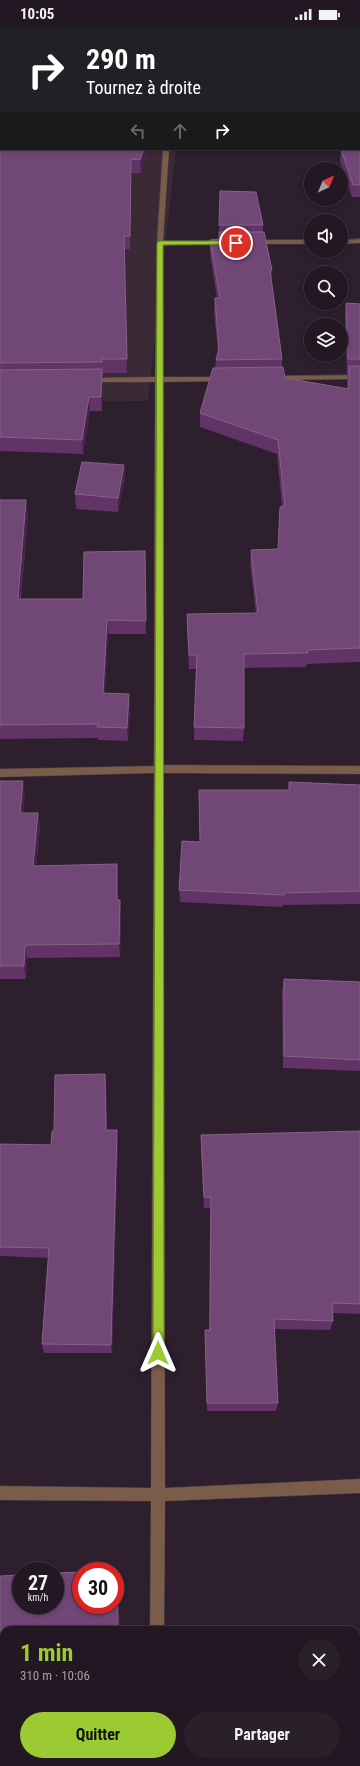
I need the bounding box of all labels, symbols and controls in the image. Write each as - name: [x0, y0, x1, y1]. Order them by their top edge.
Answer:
- text: 10:05: [20, 5, 54, 23]
- text: 290 m: [86, 43, 156, 76]
- icon: right: [20, 44, 72, 96]
- text: Tournez à droite: [86, 77, 201, 98]
- icon: left: [127, 120, 149, 142]
- icon: ahead: [169, 120, 191, 142]
- icon: right: [211, 120, 233, 142]
- north arrow: [304, 162, 348, 206]
- map controls: [304, 162, 348, 362]
- button: sound: [304, 214, 348, 258]
- pin: [219, 226, 253, 260]
- icon: arrive: [225, 232, 247, 254]
- button: search: [304, 266, 348, 310]
- button: layers: [304, 318, 348, 362]
- position arrow: [137, 1332, 179, 1374]
- speed limit sign: 30: [72, 1562, 124, 1614]
- text: 27: [28, 1571, 48, 1595]
- text: km/h: [28, 1592, 48, 1603]
- text: 1 min: [20, 1639, 73, 1667]
- button: close: [298, 1639, 340, 1681]
- text: 310 m · 10:06: [20, 1668, 90, 1683]
- button: Quitter: [20, 1712, 176, 1758]
- button: Partager: [184, 1712, 340, 1758]

